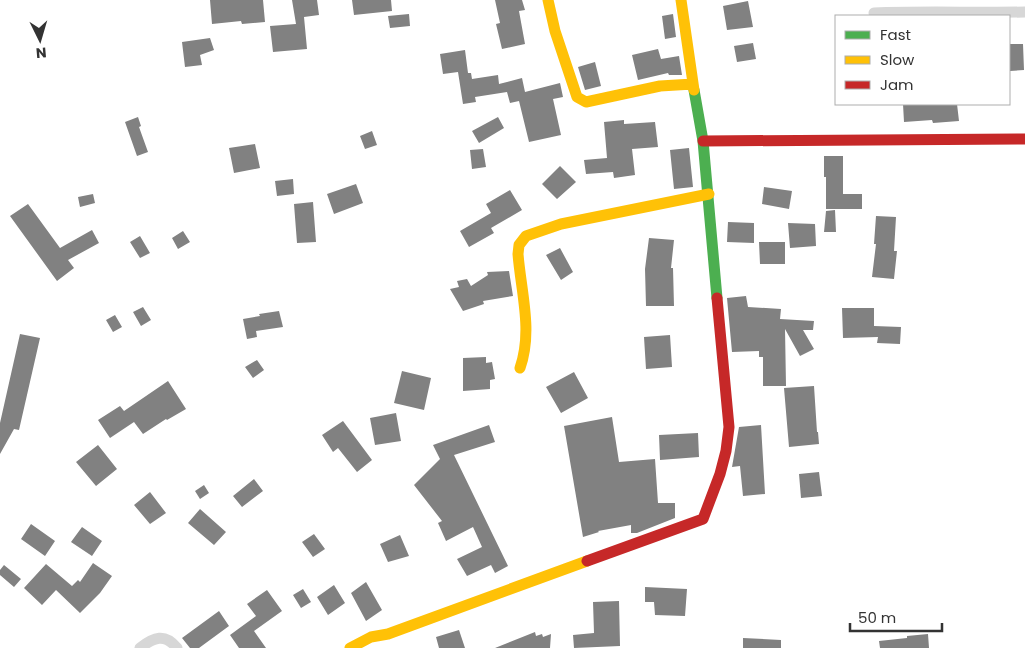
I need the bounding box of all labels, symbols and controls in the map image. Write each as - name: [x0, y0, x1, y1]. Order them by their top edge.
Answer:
- north arrow: [15, 15, 65, 65]
- legend: [835, 15, 1010, 105]
- text: Fast: [880, 24, 911, 45]
- text: N: [35, 43, 47, 63]
- text: Slow: [880, 49, 915, 70]
- text: Jam: [880, 74, 914, 95]
- scale bar: [850, 600, 942, 632]
- text: 50 m: [858, 607, 896, 628]

